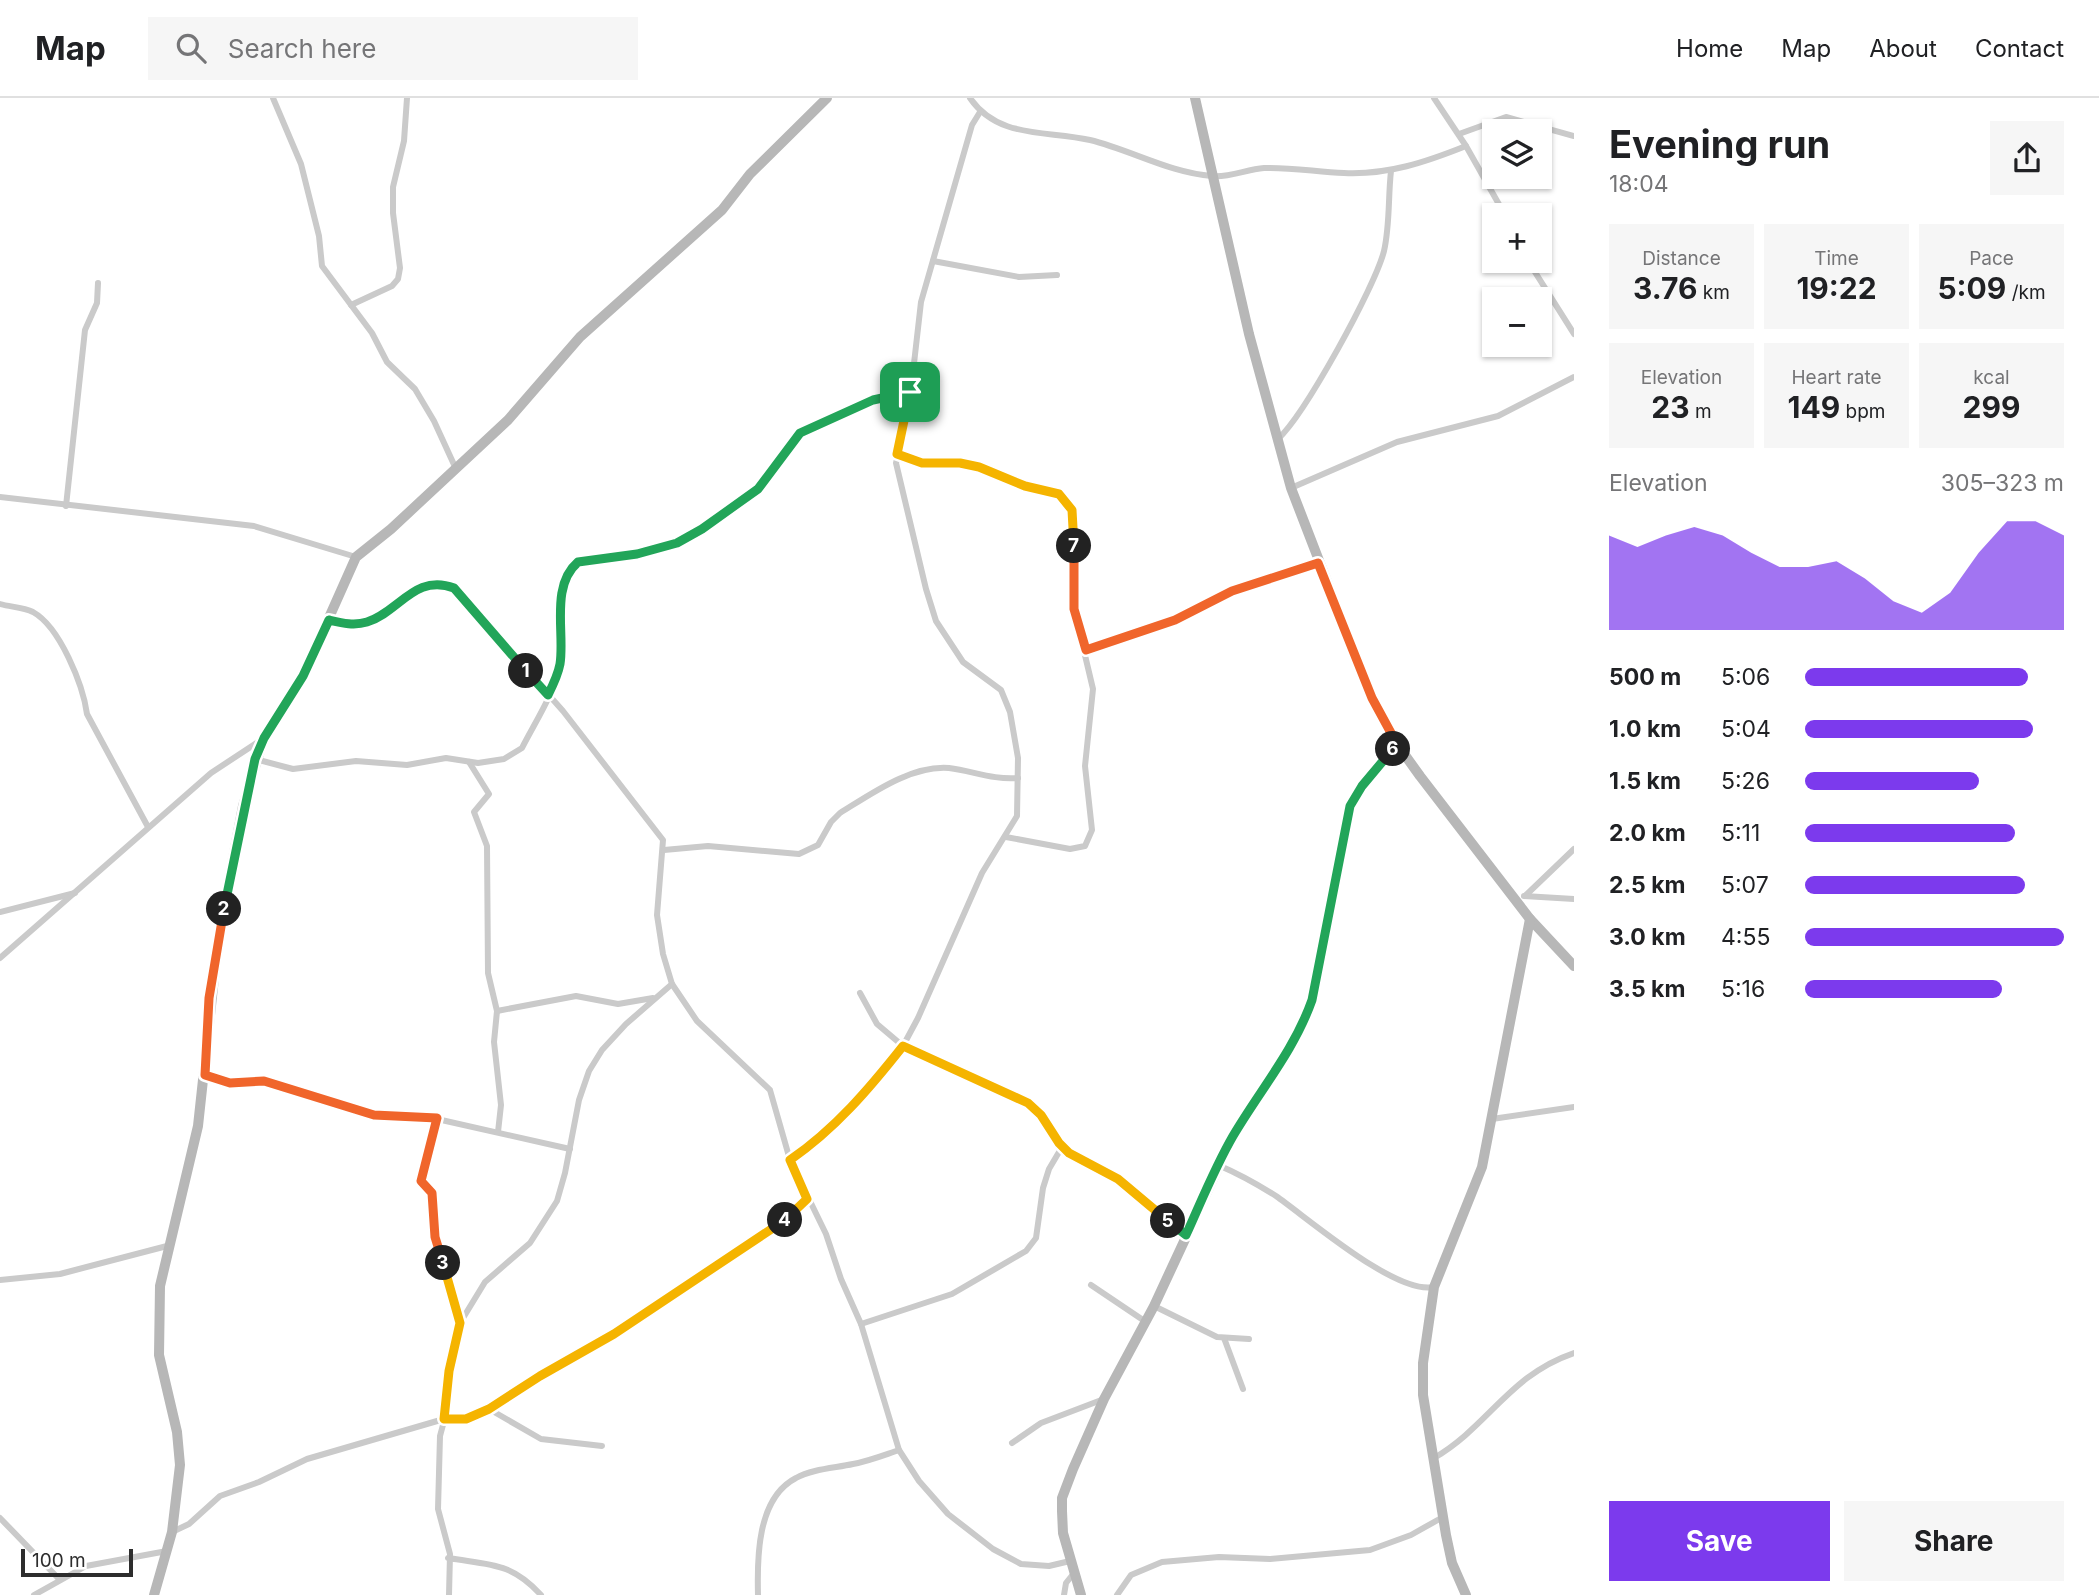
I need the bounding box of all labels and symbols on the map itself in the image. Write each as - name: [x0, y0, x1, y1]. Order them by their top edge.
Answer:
- pin: [880, 362, 940, 422]
- pin: 7: [1056, 528, 1092, 564]
- pin: 1: [508, 654, 544, 688]
- pin: 6: [1376, 732, 1410, 766]
- pin: 2: [206, 892, 242, 926]
- pin: 4: [768, 1202, 802, 1238]
- pin: 5: [1150, 1204, 1186, 1238]
- pin: 3: [426, 1246, 460, 1280]
- scale bar: [21, 1546, 133, 1578]

